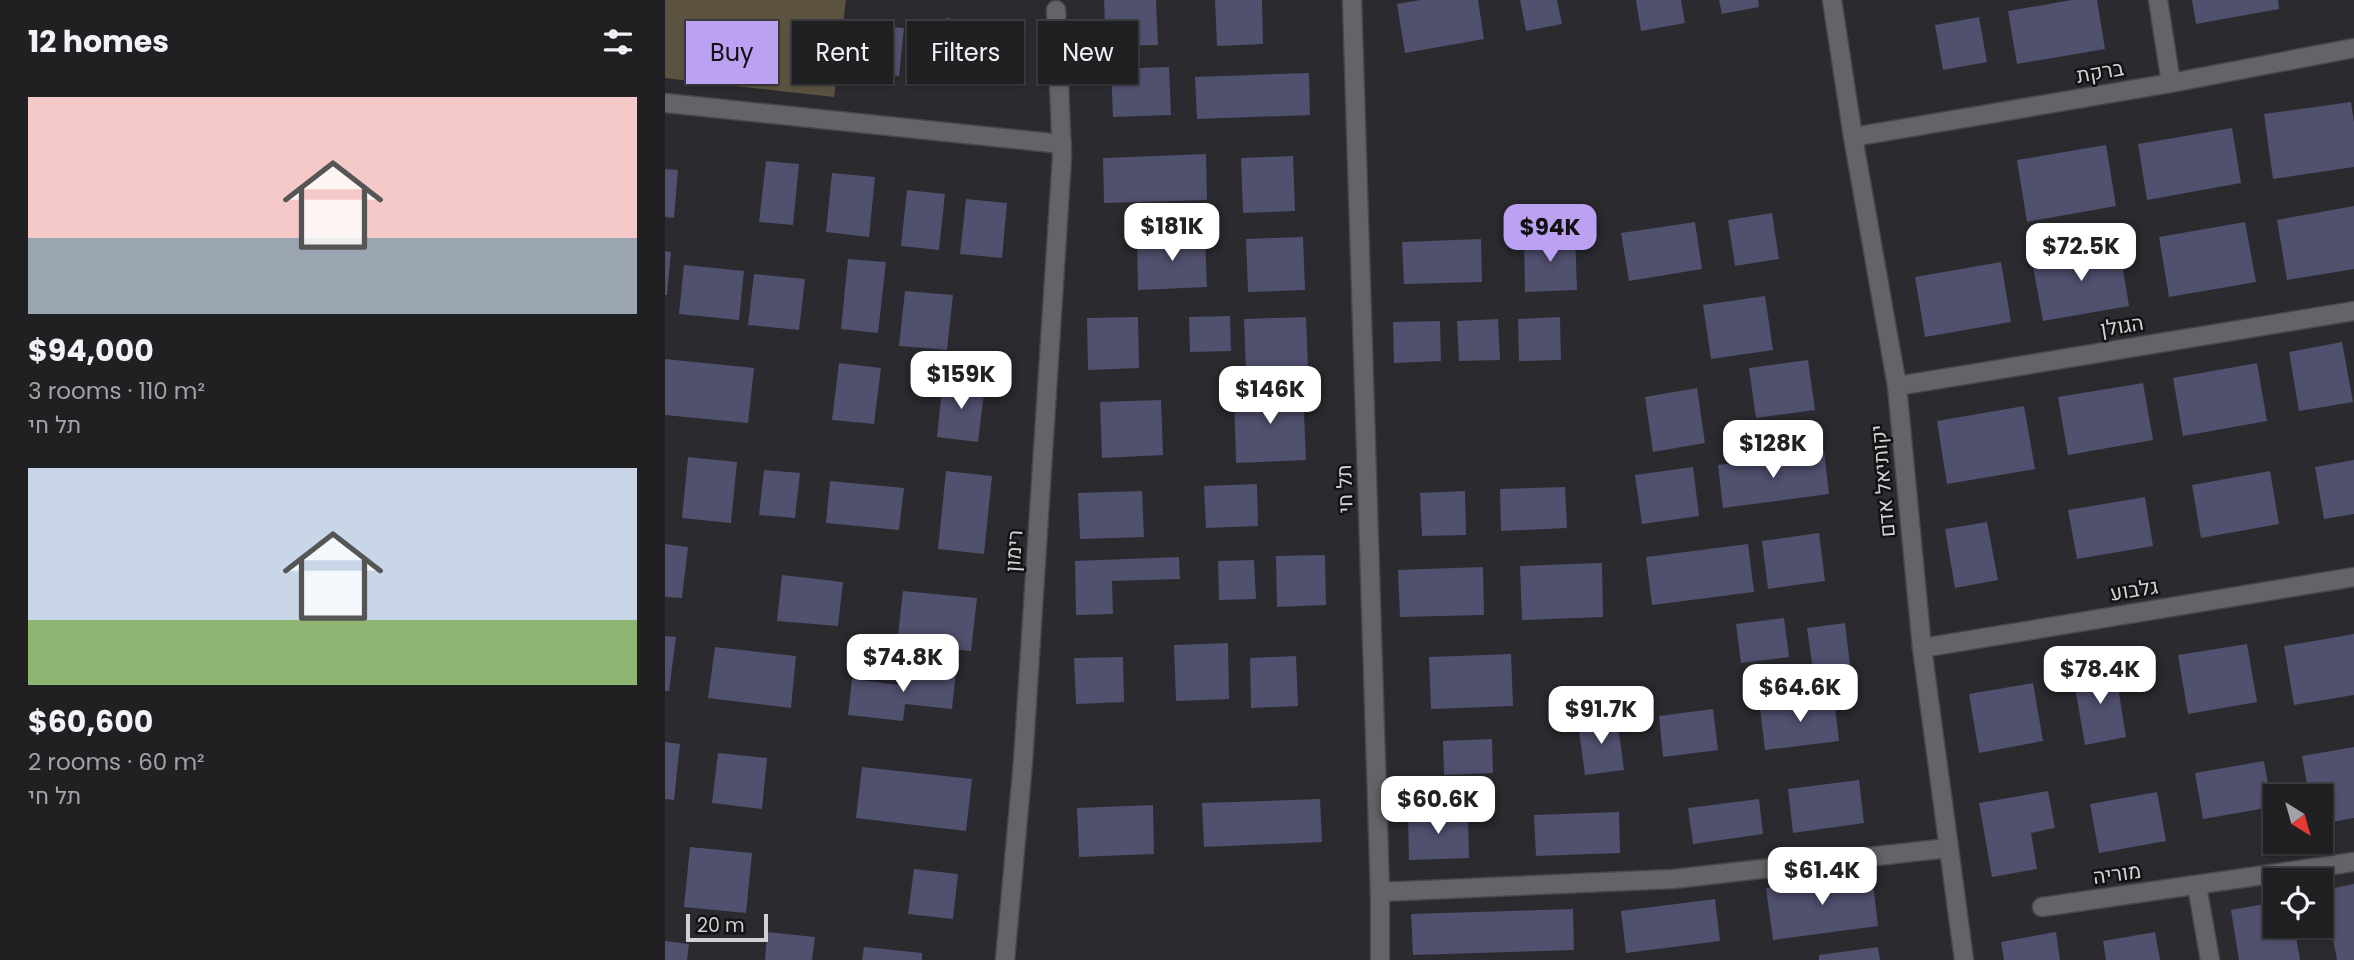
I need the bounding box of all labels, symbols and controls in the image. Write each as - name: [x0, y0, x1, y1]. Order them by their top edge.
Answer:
- text: 12 homes: [28, 20, 169, 63]
- chip: Buy: [686, 21, 778, 84]
- chip: Rent: [792, 21, 893, 84]
- chip: Filters: [907, 21, 1024, 84]
- chip: New: [1038, 21, 1138, 84]
- icon: filters: [599, 23, 637, 61]
- street label: ברקת: [2074, 53, 2126, 90]
- icon: home: [270, 142, 396, 268]
- pin: $181K: [1123, 204, 1221, 263]
- pin: $94K: [1509, 204, 1591, 264]
- text: $181K: [1140, 210, 1204, 242]
- text: $94K: [1520, 211, 1580, 243]
- pin: $72.5K: [2024, 224, 2138, 283]
- text: $72.5K: [2042, 230, 2120, 262]
- street label: הגולן: [2098, 308, 2146, 343]
- text: $94,000: [28, 329, 154, 372]
- pin: $159K: [912, 352, 1010, 411]
- text: $159K: [927, 358, 995, 390]
- pin: $146K: [1221, 366, 1319, 426]
- text: $146K: [1235, 373, 1305, 405]
- text: 3 rooms · 110 m²: [28, 375, 205, 407]
- text: תל חי: [28, 409, 81, 441]
- pin: $128K: [1724, 420, 1822, 480]
- street label: יקותיאל אדם: [1863, 424, 1902, 538]
- text: $128K: [1739, 427, 1807, 459]
- street label: תל חי: [1329, 464, 1360, 514]
- icon: home: [270, 513, 396, 639]
- street label: רימון: [998, 529, 1029, 573]
- street label: גלבוע: [2108, 571, 2160, 608]
- pin: $74.8K: [846, 634, 960, 694]
- text: $74.8K: [863, 641, 943, 673]
- pin: $78.4K: [2043, 646, 2157, 706]
- text: $78.4K: [2060, 653, 2140, 685]
- pin: $64.6K: [1743, 664, 1857, 724]
- text: $64.6K: [1759, 671, 1841, 703]
- pin: $91.7K: [1544, 686, 1658, 746]
- text: $91.7K: [1565, 693, 1637, 725]
- text: $60,600: [28, 700, 153, 743]
- text: 2 rooms · 60 m²: [28, 746, 205, 778]
- pin: $60.6K: [1381, 776, 1495, 836]
- text: תל חי: [28, 780, 81, 812]
- text: $60.6K: [1397, 783, 1479, 815]
- north arrow: [2263, 784, 2333, 854]
- map controls: [2263, 784, 2333, 938]
- pin: $61.4K: [1765, 848, 1879, 907]
- text: $61.4K: [1784, 854, 1860, 886]
- street label: מוריה: [2091, 856, 2143, 891]
- button: locate: [2263, 868, 2333, 938]
- scale bar: [686, 911, 768, 943]
- text: 20 m: [697, 912, 745, 939]

